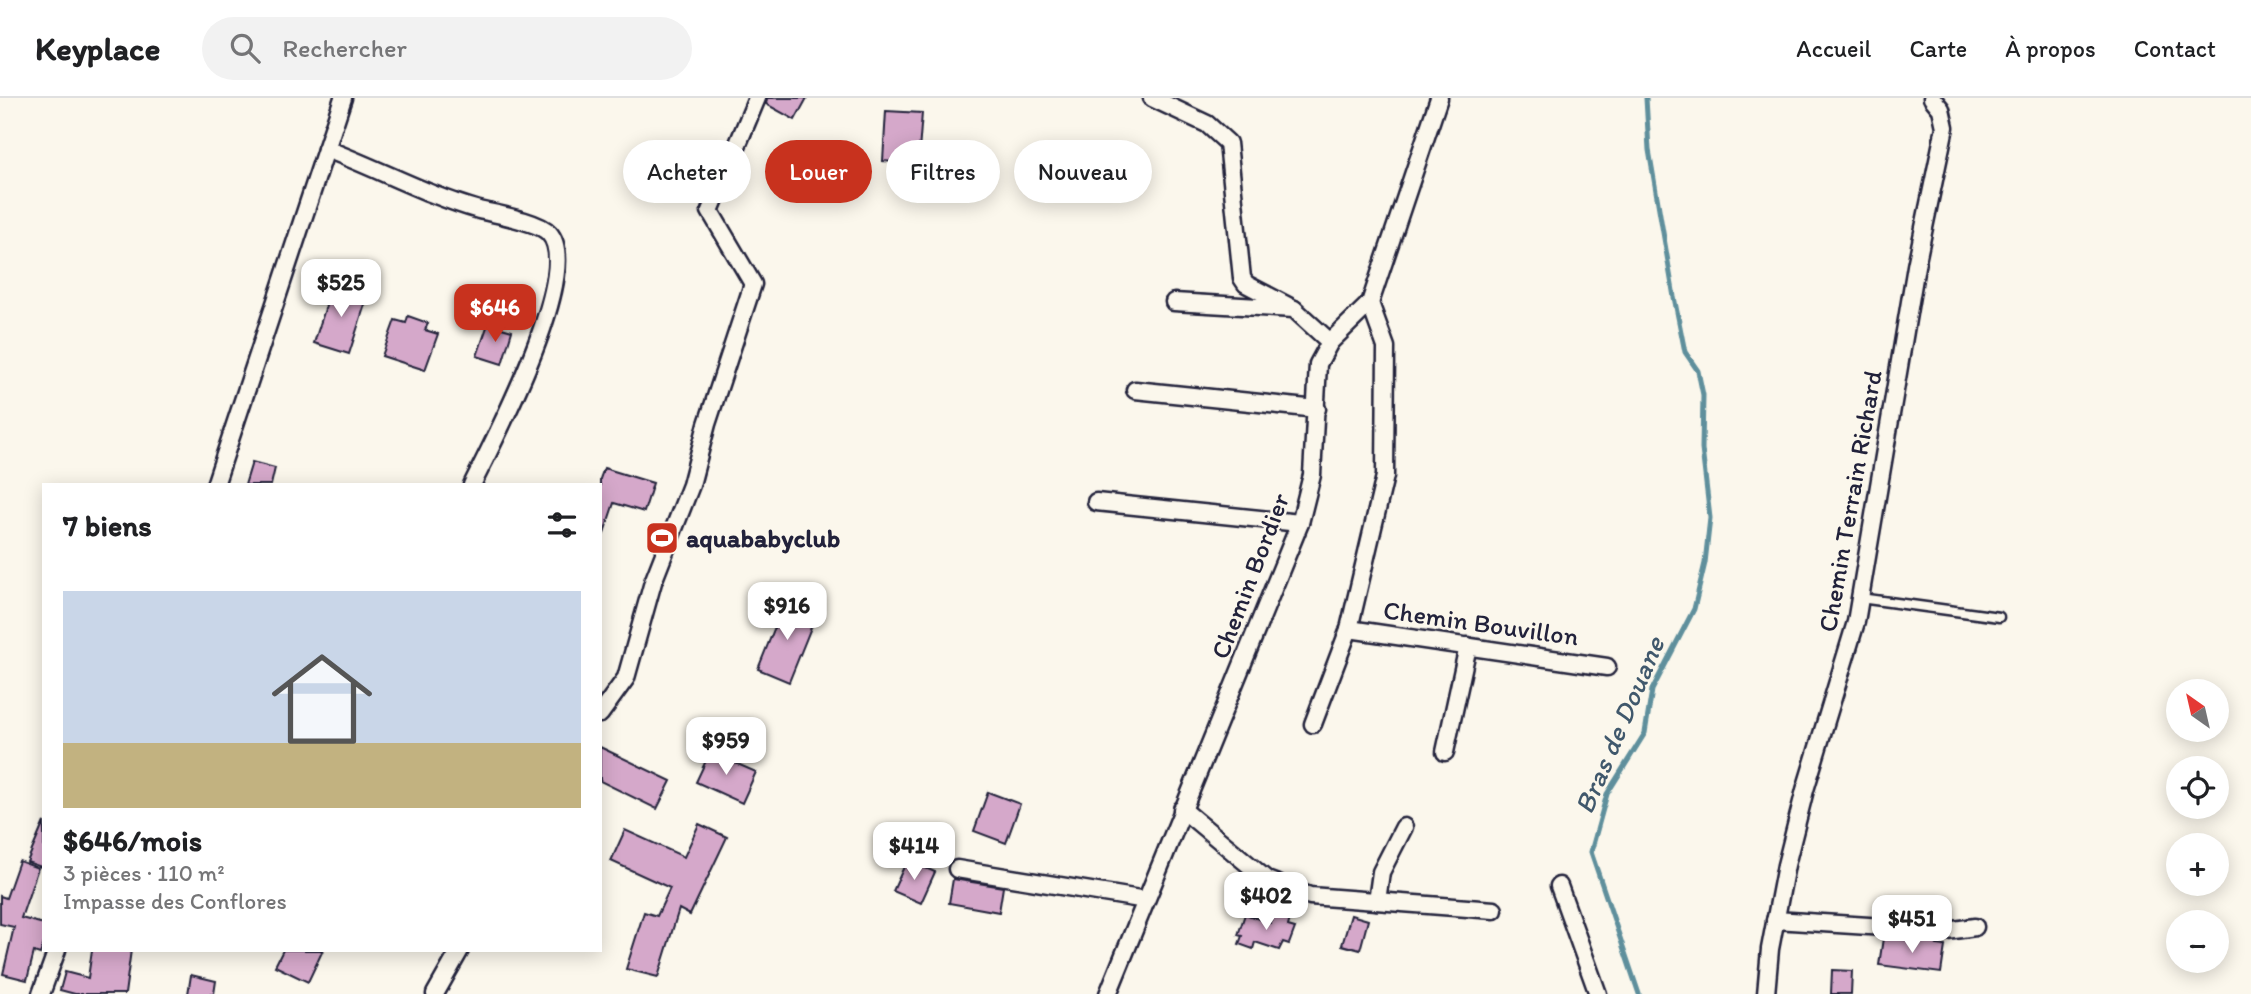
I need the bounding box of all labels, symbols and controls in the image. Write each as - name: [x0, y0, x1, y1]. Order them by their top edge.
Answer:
- search box: [202, 17, 692, 80]
- text: Keyplace: [35, 29, 160, 68]
- icon: search: [226, 29, 264, 67]
- text: Rechercher: [282, 32, 407, 64]
- text: Accueil: [1796, 34, 1871, 63]
- text: Carte: [1909, 34, 1967, 63]
- text: À propos: [2005, 34, 2096, 63]
- text: Contact: [2134, 34, 2216, 63]
- chip: Acheter: [623, 140, 751, 203]
- chip: Louer: [765, 140, 872, 203]
- chip: Filtres: [886, 140, 1000, 203]
- chip: Nouveau: [1014, 140, 1152, 203]
- pin: $525: [300, 260, 382, 319]
- text: $525: [317, 268, 365, 296]
- pin: $646: [454, 285, 536, 344]
- text: $646: [470, 293, 520, 321]
- street label: Chemin Terrain Richard: [1811, 367, 1889, 634]
- street label: Chemin Bordier: [1204, 488, 1297, 663]
- icon: filters: [543, 506, 581, 544]
- text: 7 biens: [63, 507, 152, 544]
- sports icon: aquababyclub: [643, 519, 681, 557]
- place label: aquababyclub: [686, 522, 840, 554]
- pin: $916: [746, 582, 828, 642]
- text: $916: [764, 591, 810, 619]
- street label: Chemin Bouvillon: [1381, 593, 1581, 653]
- water label: Bras de Douane: [1566, 630, 1672, 819]
- icon: home: [259, 636, 385, 762]
- north arrow: [2166, 679, 2230, 742]
- map controls: [2166, 679, 2229, 973]
- pin: $959: [685, 718, 767, 777]
- text: $959: [702, 726, 750, 754]
- button: locate: [2166, 756, 2229, 819]
- text: $646/mois: [63, 822, 202, 859]
- pin: $414: [873, 822, 955, 882]
- text: $414: [889, 831, 939, 859]
- button: +: [2166, 833, 2229, 896]
- text: 3 pièces · 110 m²: [63, 859, 225, 887]
- pin: $402: [1225, 872, 1307, 932]
- text: $402: [1240, 881, 1292, 909]
- text: Impasse des Conflores: [63, 887, 287, 915]
- pin: $451: [1871, 896, 1953, 955]
- text: $451: [1888, 904, 1936, 932]
- button: −: [2166, 910, 2229, 973]

